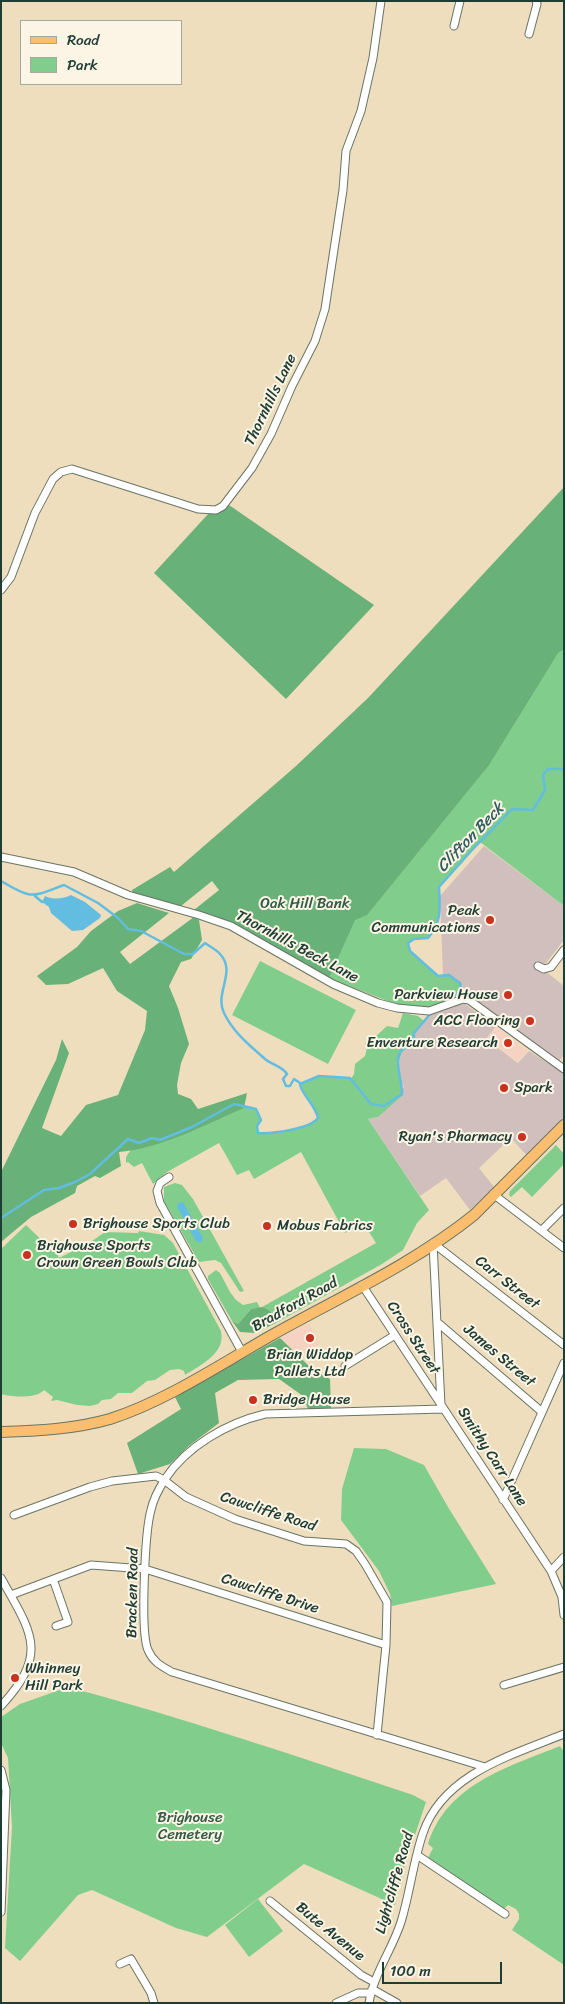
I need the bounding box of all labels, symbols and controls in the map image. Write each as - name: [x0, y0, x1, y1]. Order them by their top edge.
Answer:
- legend: [20, 20, 182, 85]
- text: Road: [67, 27, 99, 53]
- text: Park: [67, 52, 98, 78]
- street label: Thornhills Lane: [241, 351, 301, 449]
- water label: Clifton Beck: [433, 800, 509, 876]
- park label: Oak Hill Bank: [260, 895, 350, 913]
- place label: Peak Communications: [371, 902, 480, 937]
- street label: Thornhills Beck Lane: [233, 907, 361, 987]
- marker: Peak Communications: [484, 914, 496, 926]
- place label: Parkview House: [394, 986, 498, 1004]
- marker: Parkview House: [502, 989, 514, 1001]
- place label: ACC Flooring: [434, 1012, 520, 1030]
- marker: ACC Flooring: [524, 1015, 536, 1027]
- place label: Enventure Research: [366, 1034, 498, 1052]
- marker: Enventure Research: [502, 1037, 514, 1049]
- place label: Spark: [514, 1079, 553, 1097]
- marker: Spark: [498, 1082, 510, 1094]
- place label: Ryan's Pharmacy: [399, 1128, 512, 1146]
- marker: Ryan's Pharmacy: [516, 1131, 528, 1143]
- place label: Brighouse Sports Club: [83, 1215, 230, 1233]
- place label: Mobus Fabrics: [277, 1217, 373, 1235]
- marker: Brighouse Sports Club: [67, 1218, 79, 1230]
- marker: Mobus Fabrics: [261, 1220, 273, 1232]
- place label: Brighouse Sports Crown Green Bowls Club: [37, 1237, 197, 1272]
- marker: Brighouse Sports Crown Green Bowls Club: [21, 1249, 33, 1261]
- street label: Carr Street: [471, 1252, 543, 1314]
- street label: Bradford Road: [249, 1274, 341, 1336]
- street label: Cross Street: [383, 1298, 443, 1378]
- street label: James Street: [459, 1321, 539, 1391]
- marker: Brian Widdop Pallets Ltd: [304, 1332, 316, 1344]
- place label: Brian Widdop Pallets Ltd: [267, 1346, 353, 1381]
- place label: Bridge House: [263, 1391, 350, 1409]
- marker: Bridge House: [247, 1394, 259, 1406]
- street label: Smithy Carr Lane: [453, 1404, 531, 1510]
- street label: Cawcliffe Road: [218, 1488, 318, 1536]
- street label: Bracken Road: [123, 1548, 143, 1638]
- street label: Cawcliffe Drive: [219, 1570, 321, 1618]
- place label: Whinney Hill Park: [25, 1660, 83, 1695]
- marker: Whinney Hill Park: [9, 1672, 21, 1684]
- park label: Brighouse Cemetery: [157, 1809, 223, 1844]
- street label: Lightcliffe Road: [372, 1830, 418, 1936]
- street label: Bute Avenue: [292, 1899, 368, 1965]
- scale bar: [385, 1952, 505, 1984]
- text: 100 m: [390, 1958, 431, 1984]

